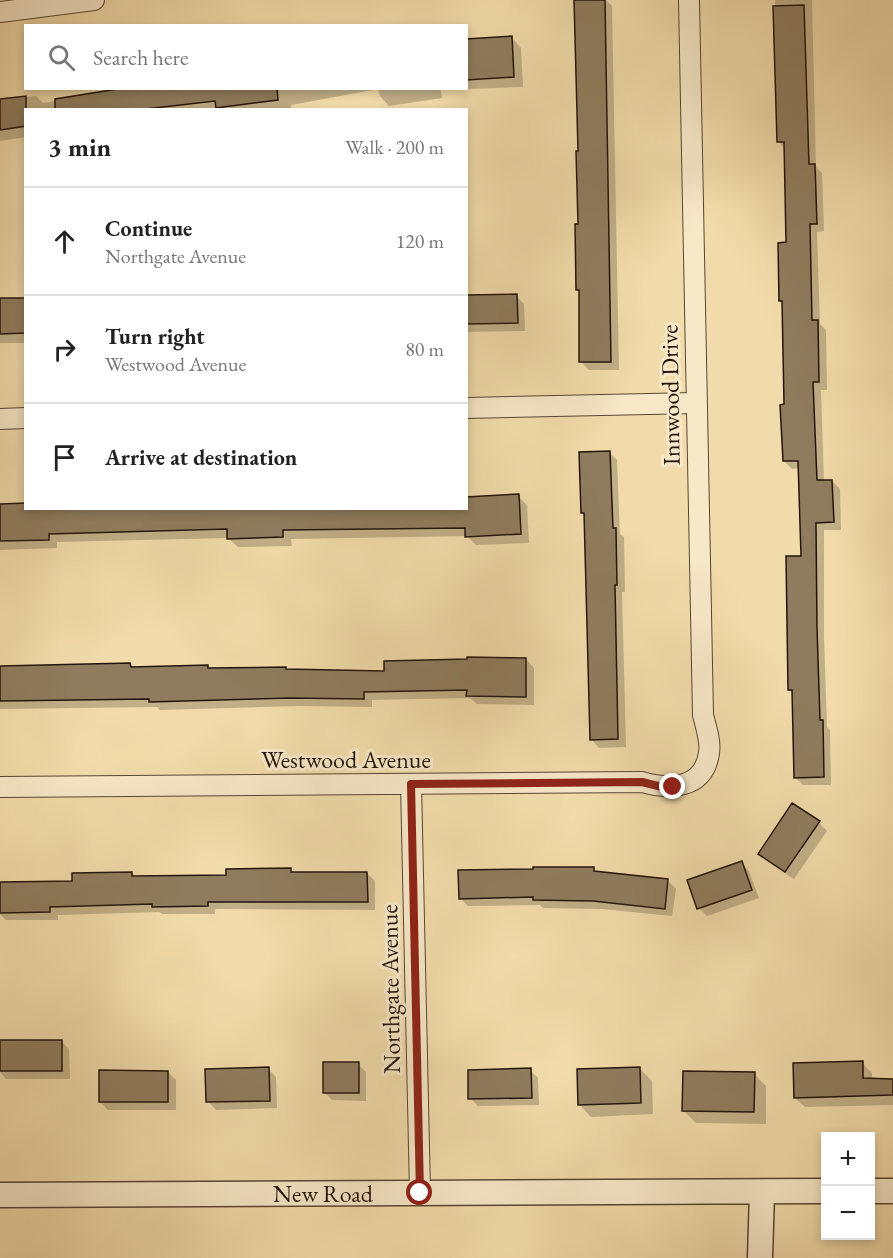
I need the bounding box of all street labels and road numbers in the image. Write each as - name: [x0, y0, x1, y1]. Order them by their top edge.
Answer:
- street label: Innwood Drive: [653, 324, 687, 466]
- street label: Westwood Avenue: [261, 744, 431, 775]
- street label: Northgate Avenue: [373, 904, 407, 1074]
- street label: New Road: [273, 1178, 374, 1209]

